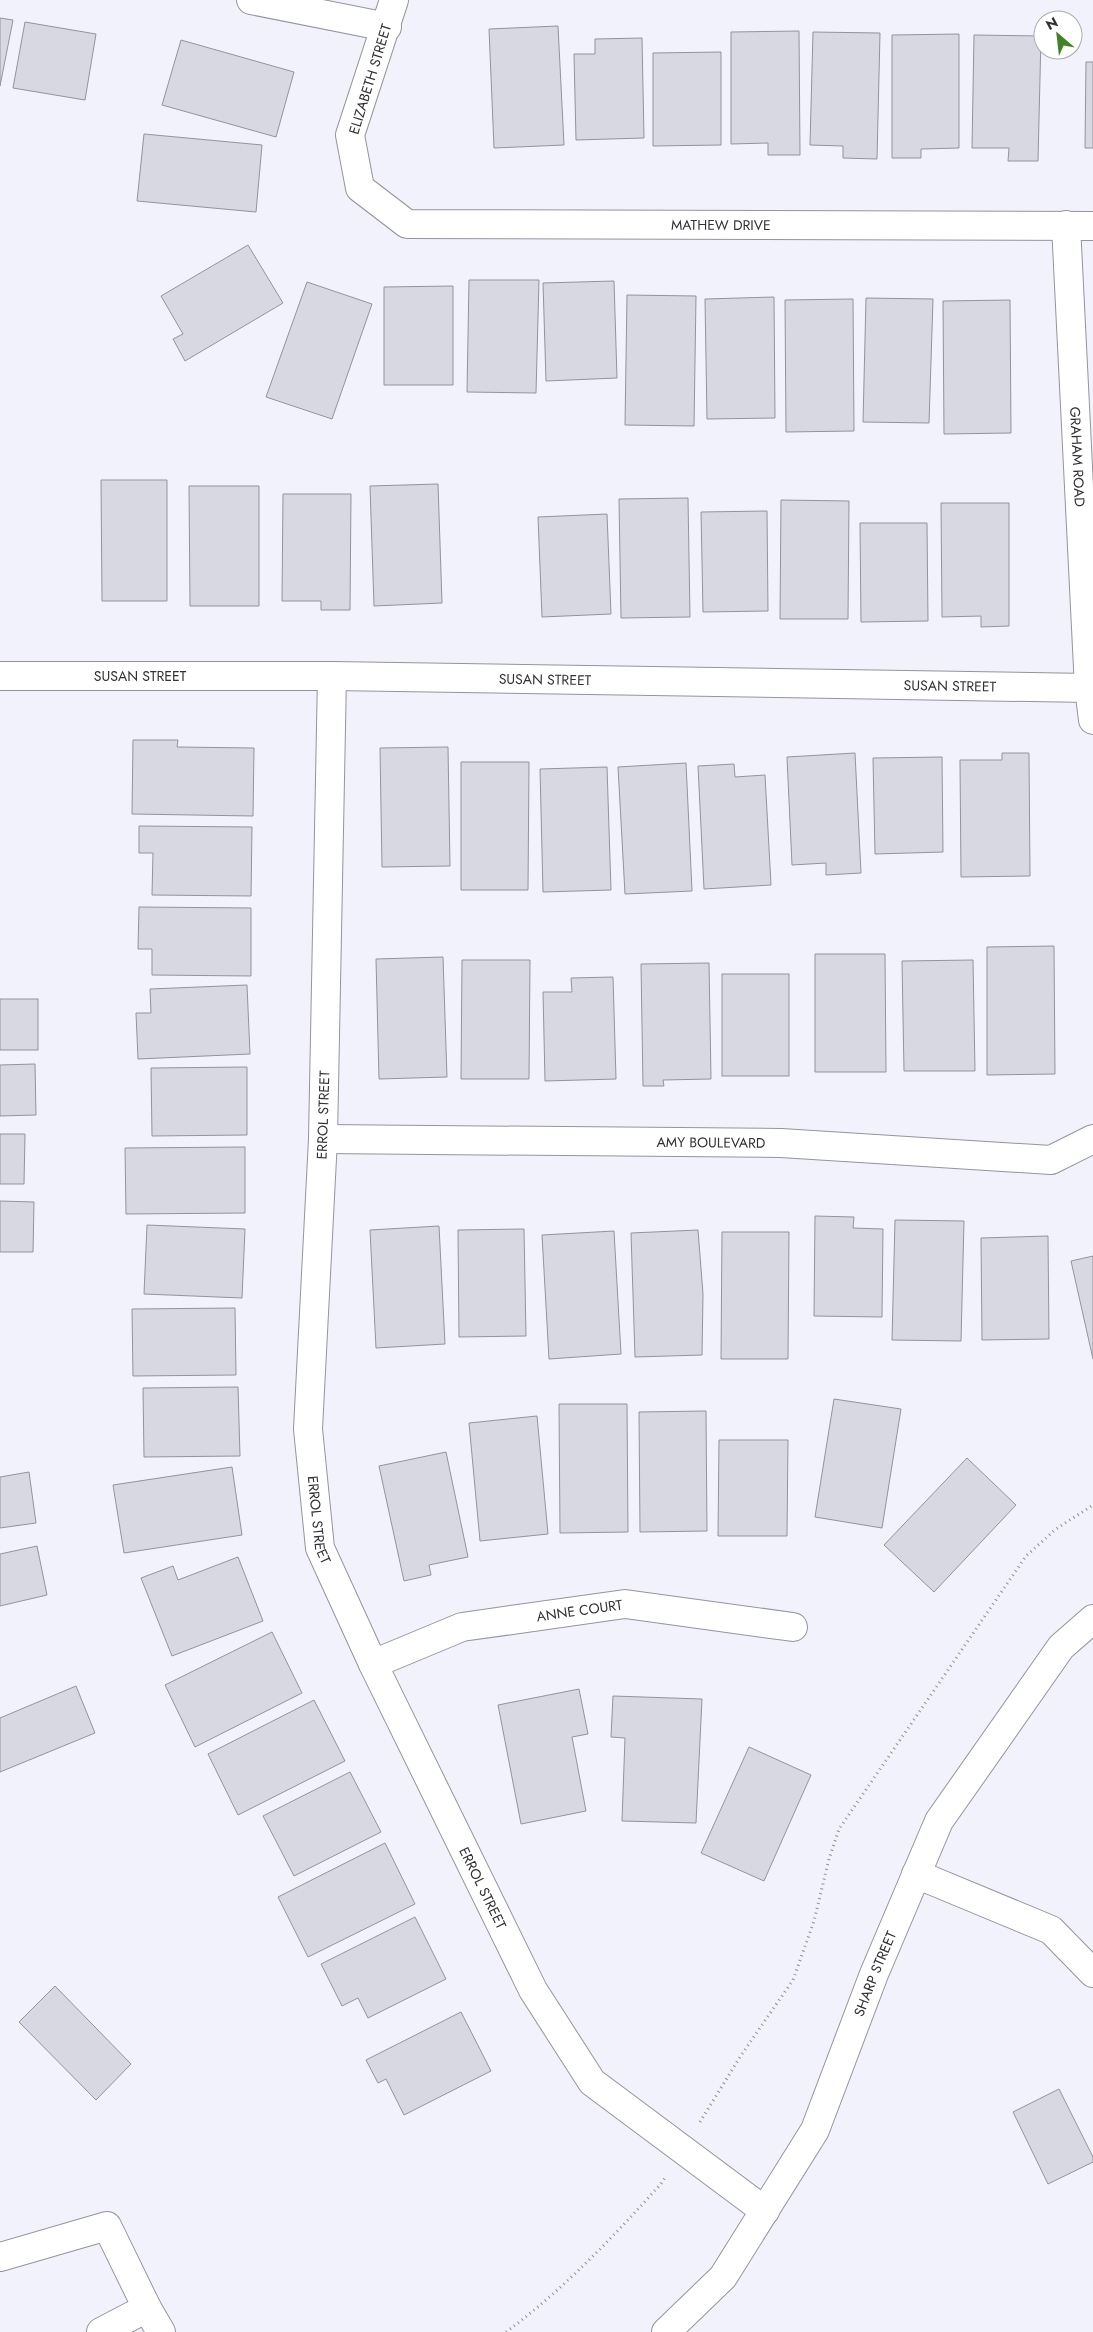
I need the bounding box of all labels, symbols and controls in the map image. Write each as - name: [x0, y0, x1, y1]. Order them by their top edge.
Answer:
- north arrow: [1033, 10, 1083, 60]
- text: N: [1042, 12, 1062, 35]
- street label: ELIZABETH STREET: [344, 21, 396, 137]
- street label: MATHEW DRIVE: [671, 215, 771, 235]
- street label: GRAHAM ROAD: [1065, 406, 1090, 507]
- street label: SUSAN STREET: [94, 666, 187, 686]
- street label: SUSAN STREET: [499, 669, 592, 690]
- street label: SUSAN STREET: [904, 675, 997, 697]
- street label: ERROL STREET: [311, 1070, 335, 1160]
- street label: AMY BOULEVARD: [657, 1132, 765, 1153]
- street label: ERROL STREET: [303, 1475, 336, 1568]
- street label: ANNE COURT: [535, 1594, 624, 1626]
- street label: ERROL STREET: [454, 1844, 512, 1933]
- street label: SHARP STREET: [849, 1927, 901, 2019]

